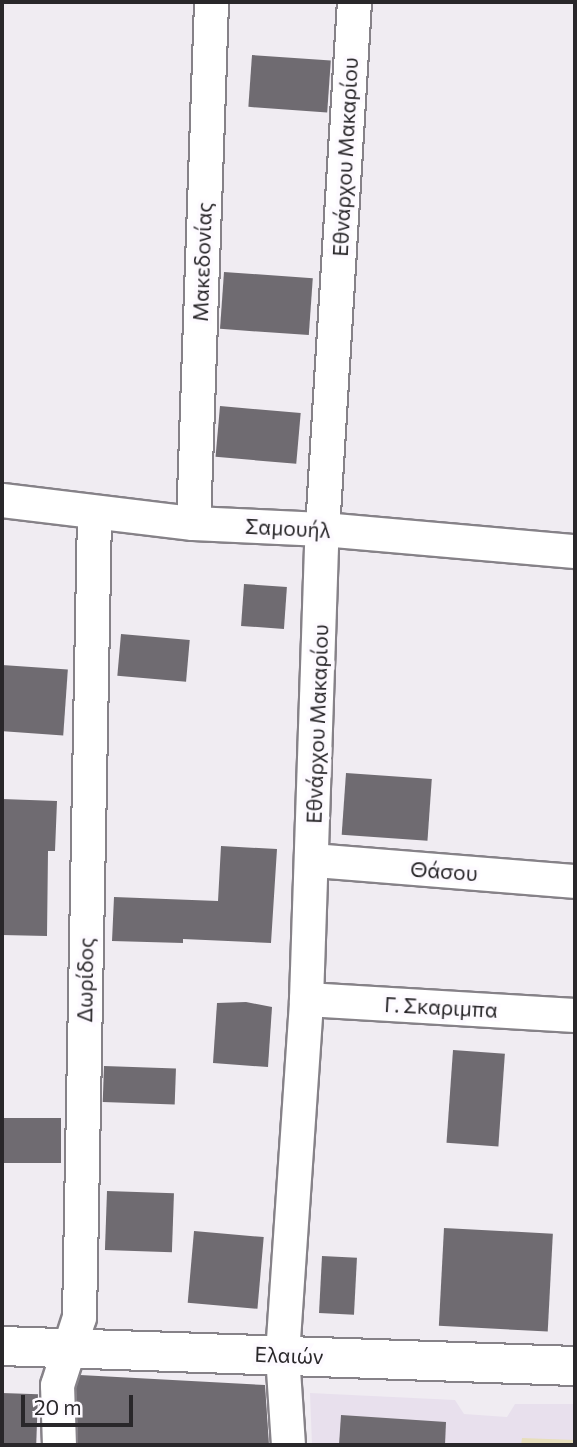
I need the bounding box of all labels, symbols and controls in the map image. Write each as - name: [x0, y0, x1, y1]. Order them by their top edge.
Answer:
- street label: Εθνάρχου Μακαρίου: [327, 57, 363, 257]
- street label: Μακεδονίας: [187, 202, 217, 322]
- street label: Σαμουήλ: [245, 513, 331, 543]
- street label: Εθνάρχου Μακαρίου: [301, 624, 333, 824]
- street label: Θάσου: [409, 856, 479, 886]
- street label: Δωρίδος: [72, 937, 98, 1023]
- street label: Γ. Σκαριμπα: [384, 991, 498, 1023]
- street label: Ελαιών: [254, 1341, 324, 1369]
- scale bar: [24, 1380, 136, 1424]
- text: 20 m: [34, 1394, 82, 1419]

